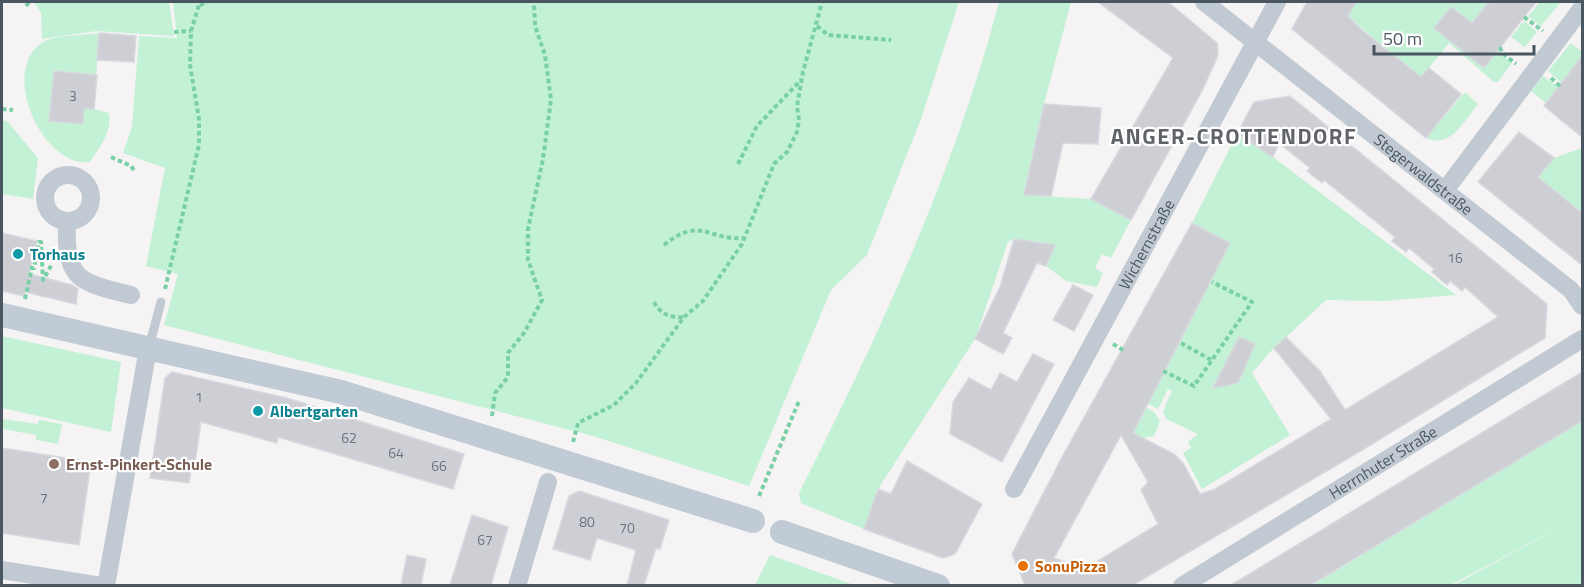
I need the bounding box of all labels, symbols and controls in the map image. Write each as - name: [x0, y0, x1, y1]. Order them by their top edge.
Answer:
- scale bar: [1374, 18, 1534, 56]
- text: 50 m: [1383, 25, 1422, 52]
- house number: 3: [69, 85, 77, 106]
- district label: ANGER-CROTTENDORF: [1111, 119, 1357, 153]
- street label: Stegerwaldstraße: [1369, 128, 1478, 221]
- street label: Wichernstraße: [1112, 195, 1180, 294]
- place label: Torhaus: [30, 242, 85, 266]
- marker: Torhaus: [11, 247, 25, 261]
- house number: 16: [1447, 247, 1463, 268]
- house number: 1: [195, 386, 203, 407]
- place label: Albertgarten: [270, 399, 358, 423]
- marker: Albertgarten: [251, 404, 265, 418]
- street label: Herrnhuter Straße: [1324, 419, 1442, 505]
- house number: 62: [341, 427, 357, 448]
- house number: 64: [388, 442, 404, 463]
- place label: Ernst-Pinkert-Schule: [66, 452, 212, 476]
- house number: 66: [431, 455, 447, 476]
- marker: Ernst-Pinkert-Schule: [47, 457, 61, 471]
- house number: 7: [40, 487, 48, 508]
- house number: 80: [579, 511, 595, 532]
- house number: 70: [619, 517, 635, 538]
- house number: 67: [477, 529, 493, 550]
- place label: SonuPizza: [1035, 554, 1106, 578]
- marker: SonuPizza: [1016, 559, 1030, 573]

